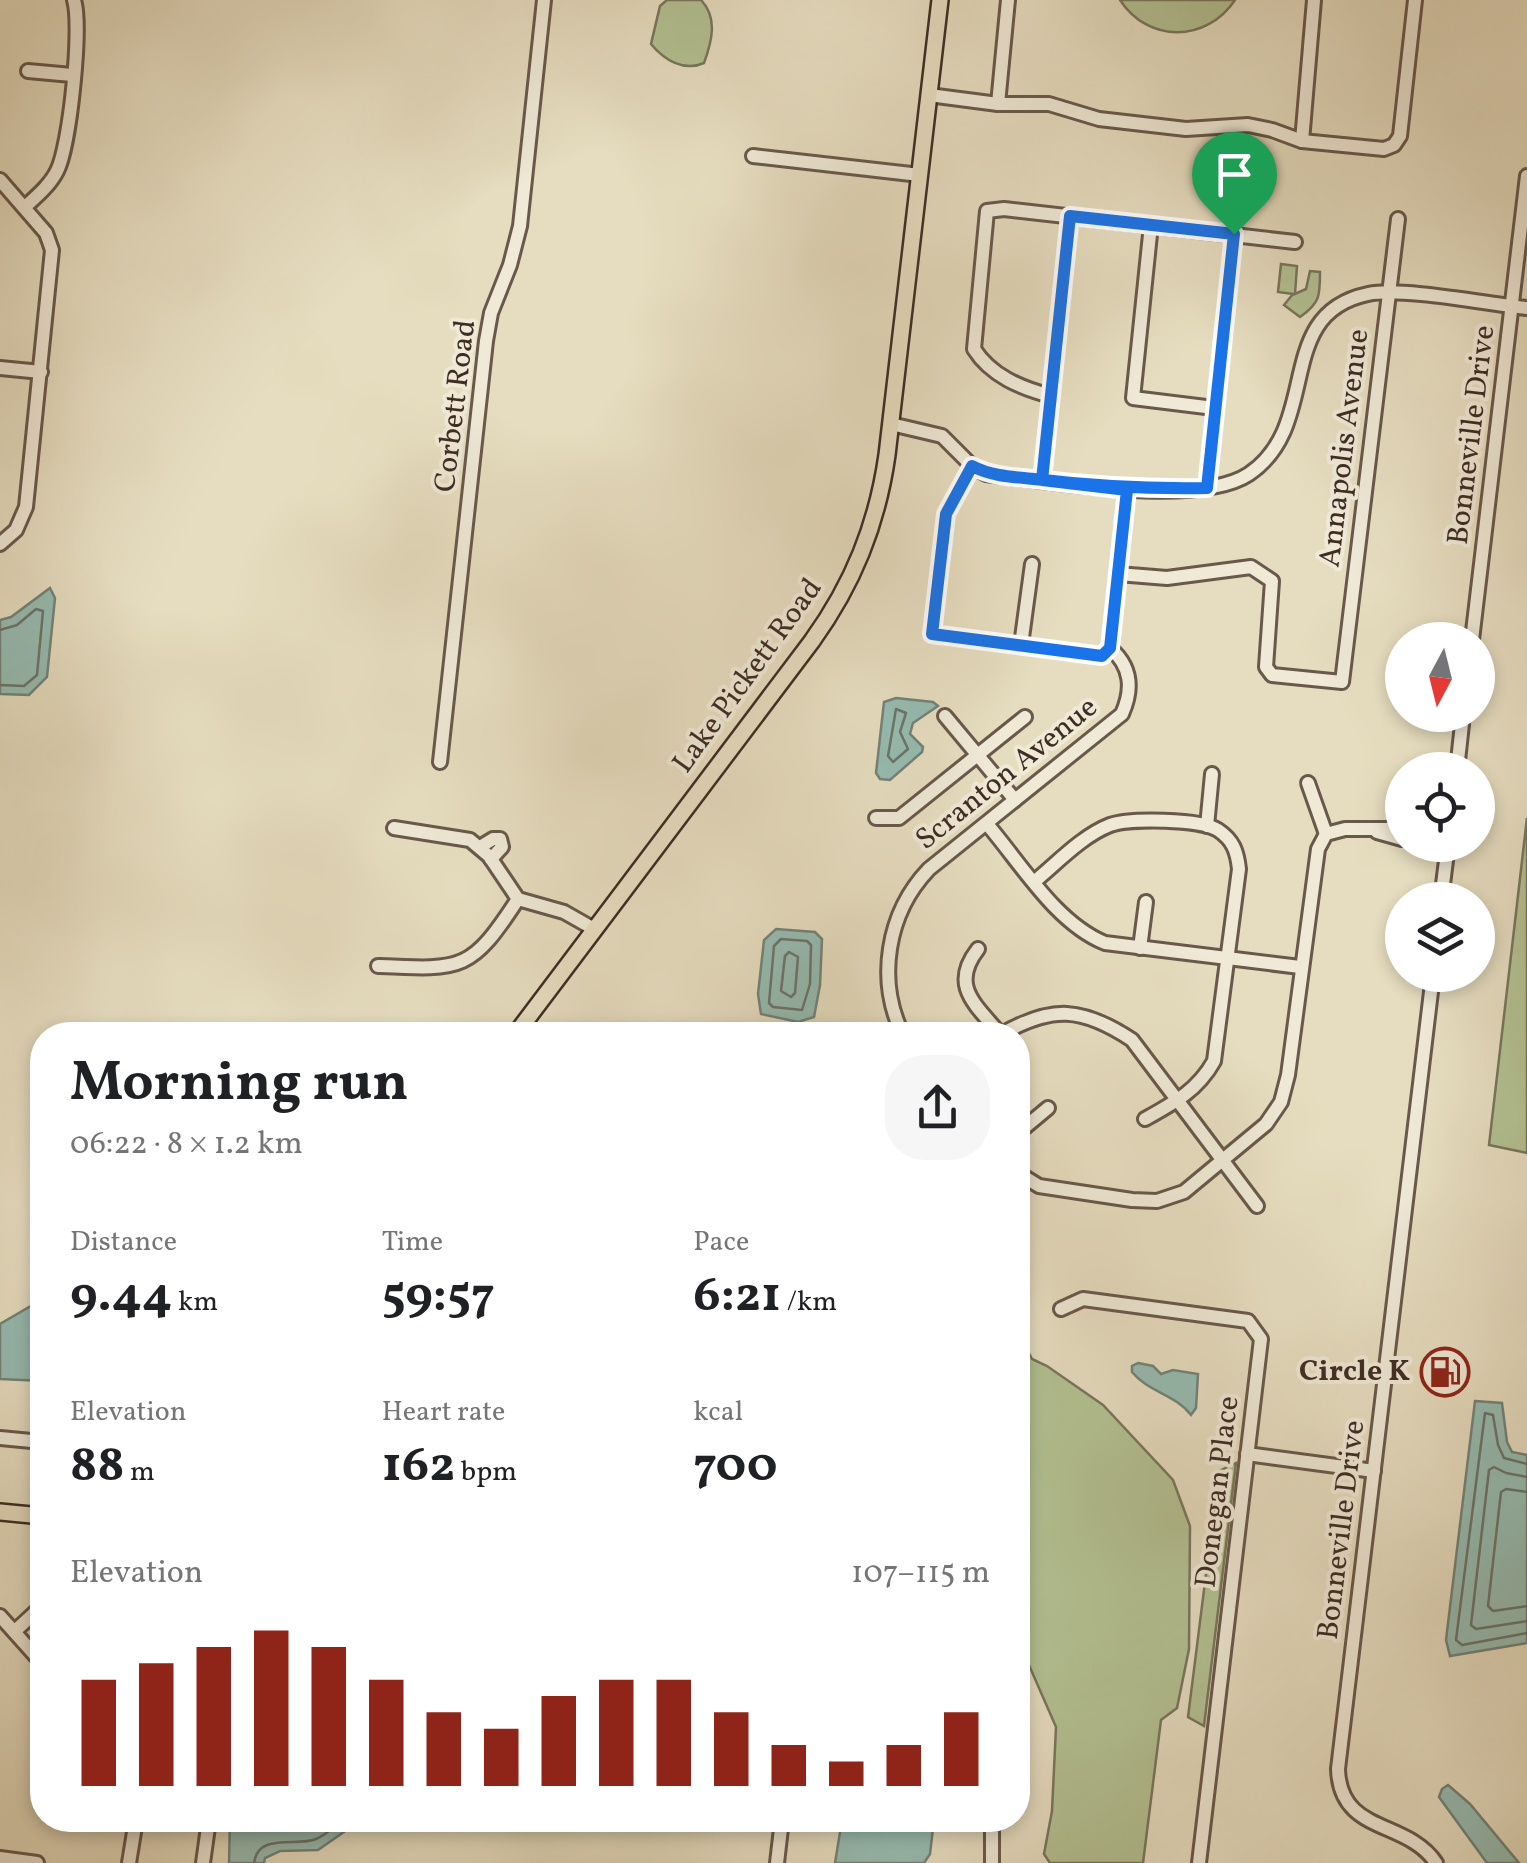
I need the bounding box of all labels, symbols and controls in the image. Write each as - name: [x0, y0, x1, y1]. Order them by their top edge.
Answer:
- pin: [1192, 132, 1277, 235]
- icon: arrive: [1207, 147, 1262, 202]
- street label: Corbett Road: [425, 317, 487, 495]
- street label: Bonneville Drive: [1438, 323, 1506, 547]
- street label: Annapolis Avenue: [1310, 326, 1380, 570]
- street label: Lake Pickett Road: [663, 570, 833, 782]
- north arrow: [1385, 622, 1495, 732]
- map controls: [1385, 622, 1495, 992]
- street label: Scranton Avenue: [907, 687, 1107, 861]
- button: locate: [1385, 752, 1495, 862]
- button: layers: [1385, 882, 1495, 992]
- text: Morning run: [70, 1047, 409, 1123]
- button: share: [885, 1055, 990, 1160]
- text: 06:22 · 8 × 1.2 km: [70, 1123, 303, 1167]
- text: Distance: [70, 1223, 177, 1262]
- text: Time: [382, 1223, 443, 1262]
- text: Pace: [693, 1223, 749, 1262]
- text: 9.44: [70, 1262, 172, 1332]
- text: 59:57: [382, 1262, 495, 1332]
- text: 6:21: [693, 1262, 781, 1332]
- text: km: [172, 1283, 218, 1322]
- text: /km: [781, 1283, 837, 1322]
- fuel station icon: Circle K: [1419, 1346, 1471, 1398]
- place label: Circle K: [1299, 1351, 1410, 1393]
- text: Elevation: [70, 1393, 186, 1432]
- text: Heart rate: [382, 1393, 505, 1432]
- text: kcal: [693, 1393, 743, 1432]
- street label: Donegan Place: [1185, 1394, 1251, 1590]
- street label: Bonneville Drive: [1308, 1418, 1376, 1642]
- text: 88: [70, 1432, 125, 1502]
- text: 162: [382, 1432, 455, 1502]
- text: 700: [693, 1432, 778, 1502]
- text: m: [125, 1453, 155, 1492]
- text: bpm: [455, 1453, 517, 1492]
- text: Elevation: [70, 1552, 203, 1596]
- text: 107–115 m: [851, 1552, 990, 1596]

